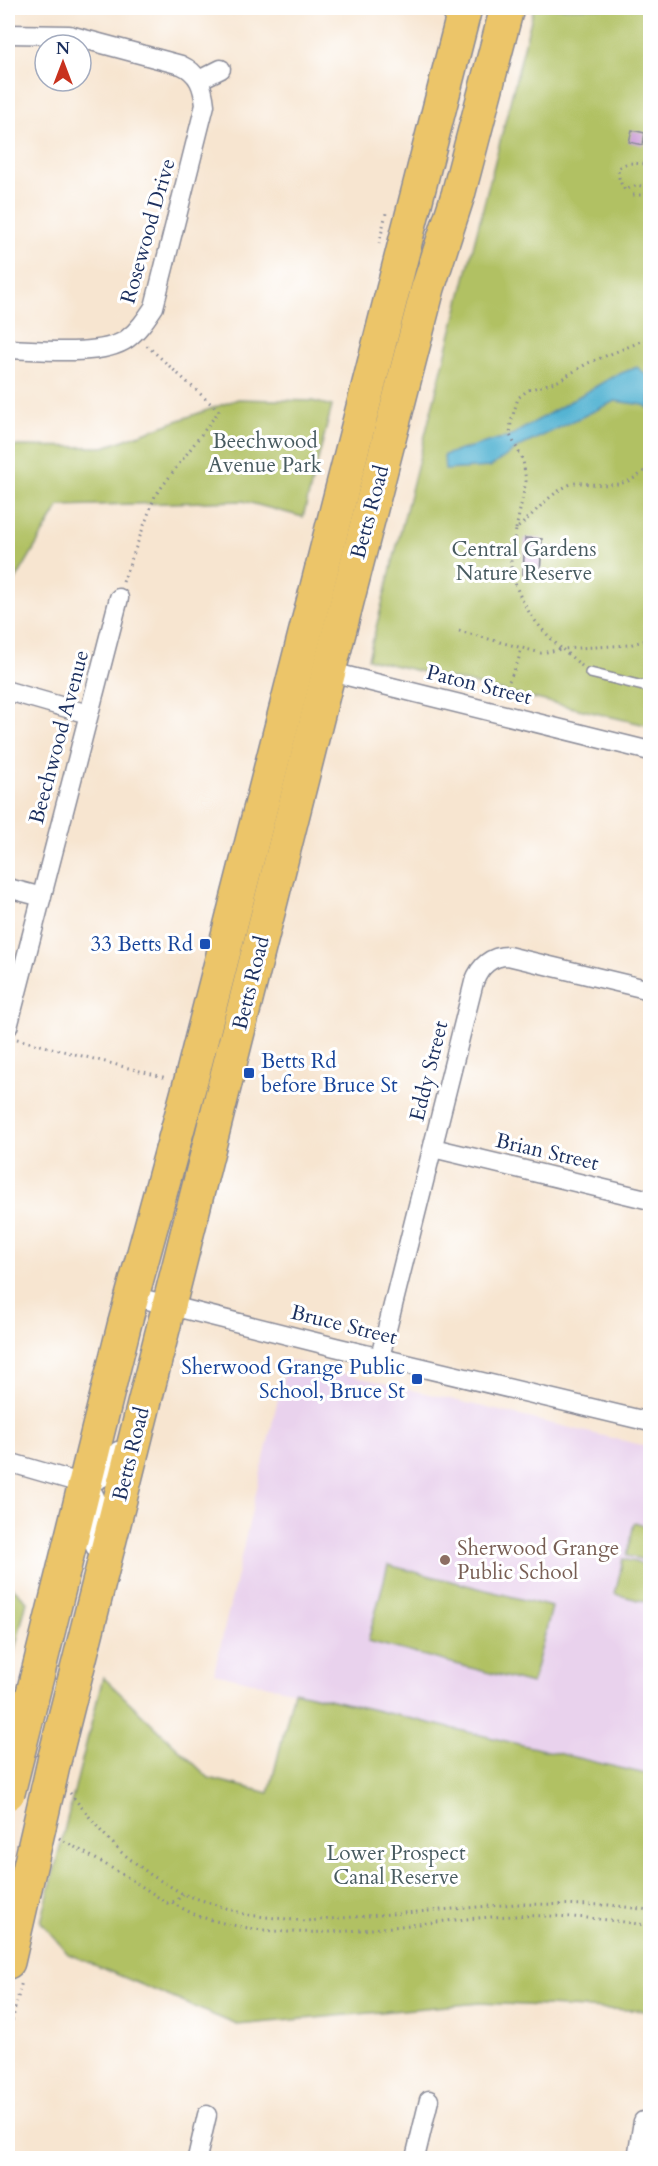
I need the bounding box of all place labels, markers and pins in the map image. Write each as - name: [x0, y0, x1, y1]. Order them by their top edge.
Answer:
- place label: 33 Betts Rd: [90, 930, 193, 959]
- marker: 33 Betts Rd: [198, 937, 212, 951]
- place label: Betts Rd before Bruce St: [261, 1047, 398, 1100]
- marker: Betts Rd before Bruce St: [242, 1066, 256, 1080]
- place label: Sherwood Grange Public School, Bruce St: [181, 1353, 405, 1406]
- marker: Sherwood Grange Public School, Bruce St: [410, 1372, 424, 1386]
- place label: Sherwood Grange Public School: [457, 1534, 619, 1587]
- marker: Sherwood Grange Public School: [438, 1553, 452, 1567]

